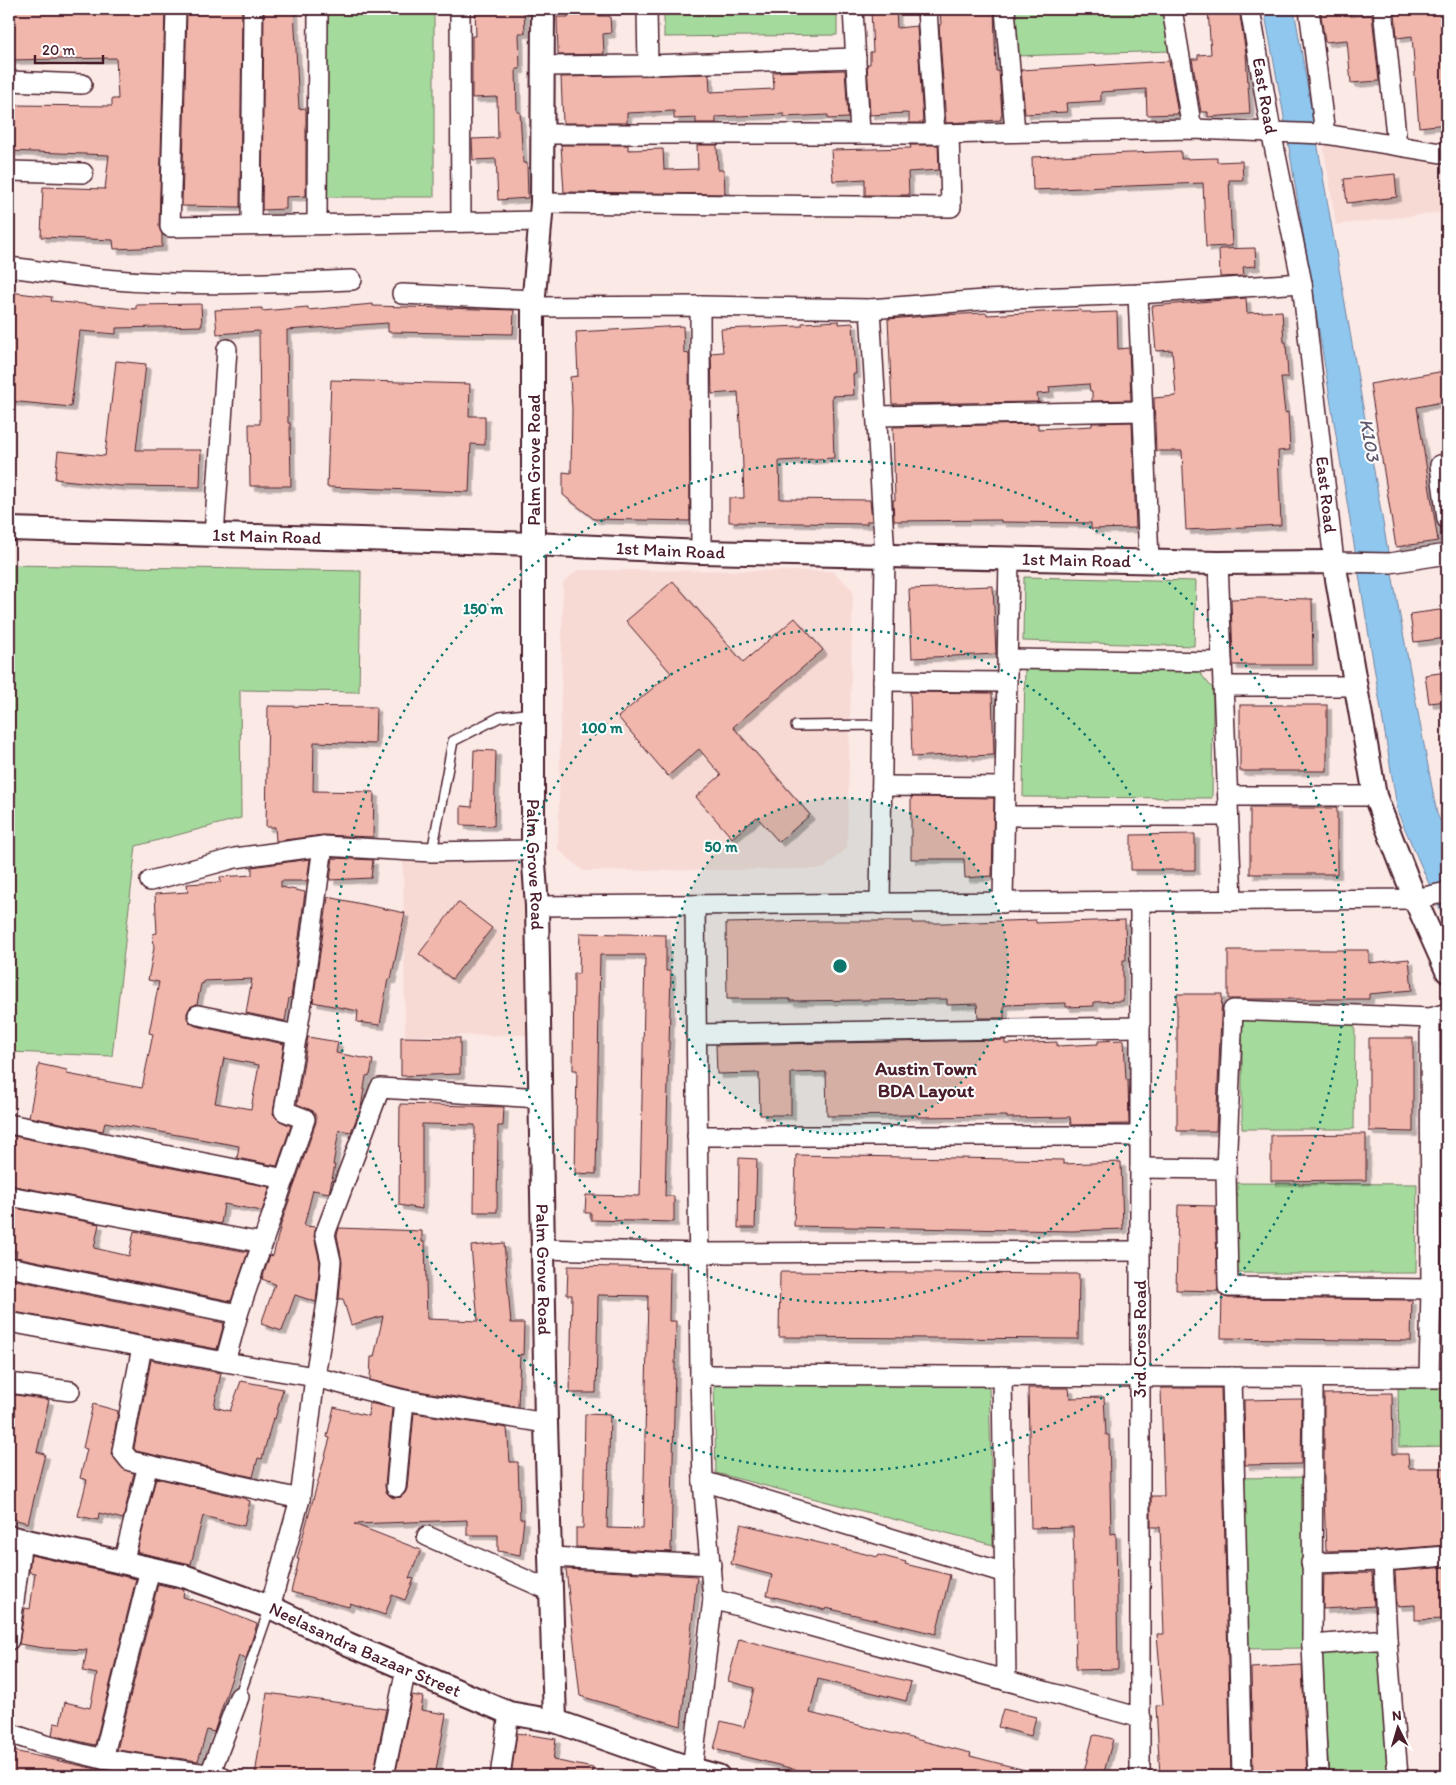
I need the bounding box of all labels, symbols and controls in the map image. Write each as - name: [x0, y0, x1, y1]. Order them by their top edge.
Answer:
- scale bar: [35, 32, 102, 64]
- text: 20 m: [42, 41, 76, 59]
- street label: East Road: [1248, 56, 1282, 136]
- street label: Palm Grove Road: [523, 394, 545, 526]
- water label: K103: [1355, 417, 1385, 465]
- street label: East Road: [1311, 455, 1342, 535]
- street label: 1st Main Road: [212, 524, 322, 549]
- street label: 1st Main Road: [616, 537, 726, 564]
- street label: 1st Main Road: [1022, 548, 1131, 572]
- text: 150 m: [463, 600, 503, 618]
- text: 100 m: [581, 719, 623, 737]
- street label: Palm Grove Road: [522, 799, 548, 931]
- text: 50 m: [704, 838, 738, 856]
- centre of rings: [831, 957, 849, 975]
- district label: Austin Town BDA Layout: [874, 1057, 978, 1102]
- street label: Palm Grove Road: [531, 1204, 555, 1336]
- street label: 3rd Cross Road: [1129, 1280, 1151, 1398]
- street label: Neelasandra Bazaar Street: [266, 1597, 465, 1702]
- north arrow: [1374, 1702, 1424, 1752]
- text: N: [1391, 1707, 1402, 1724]

